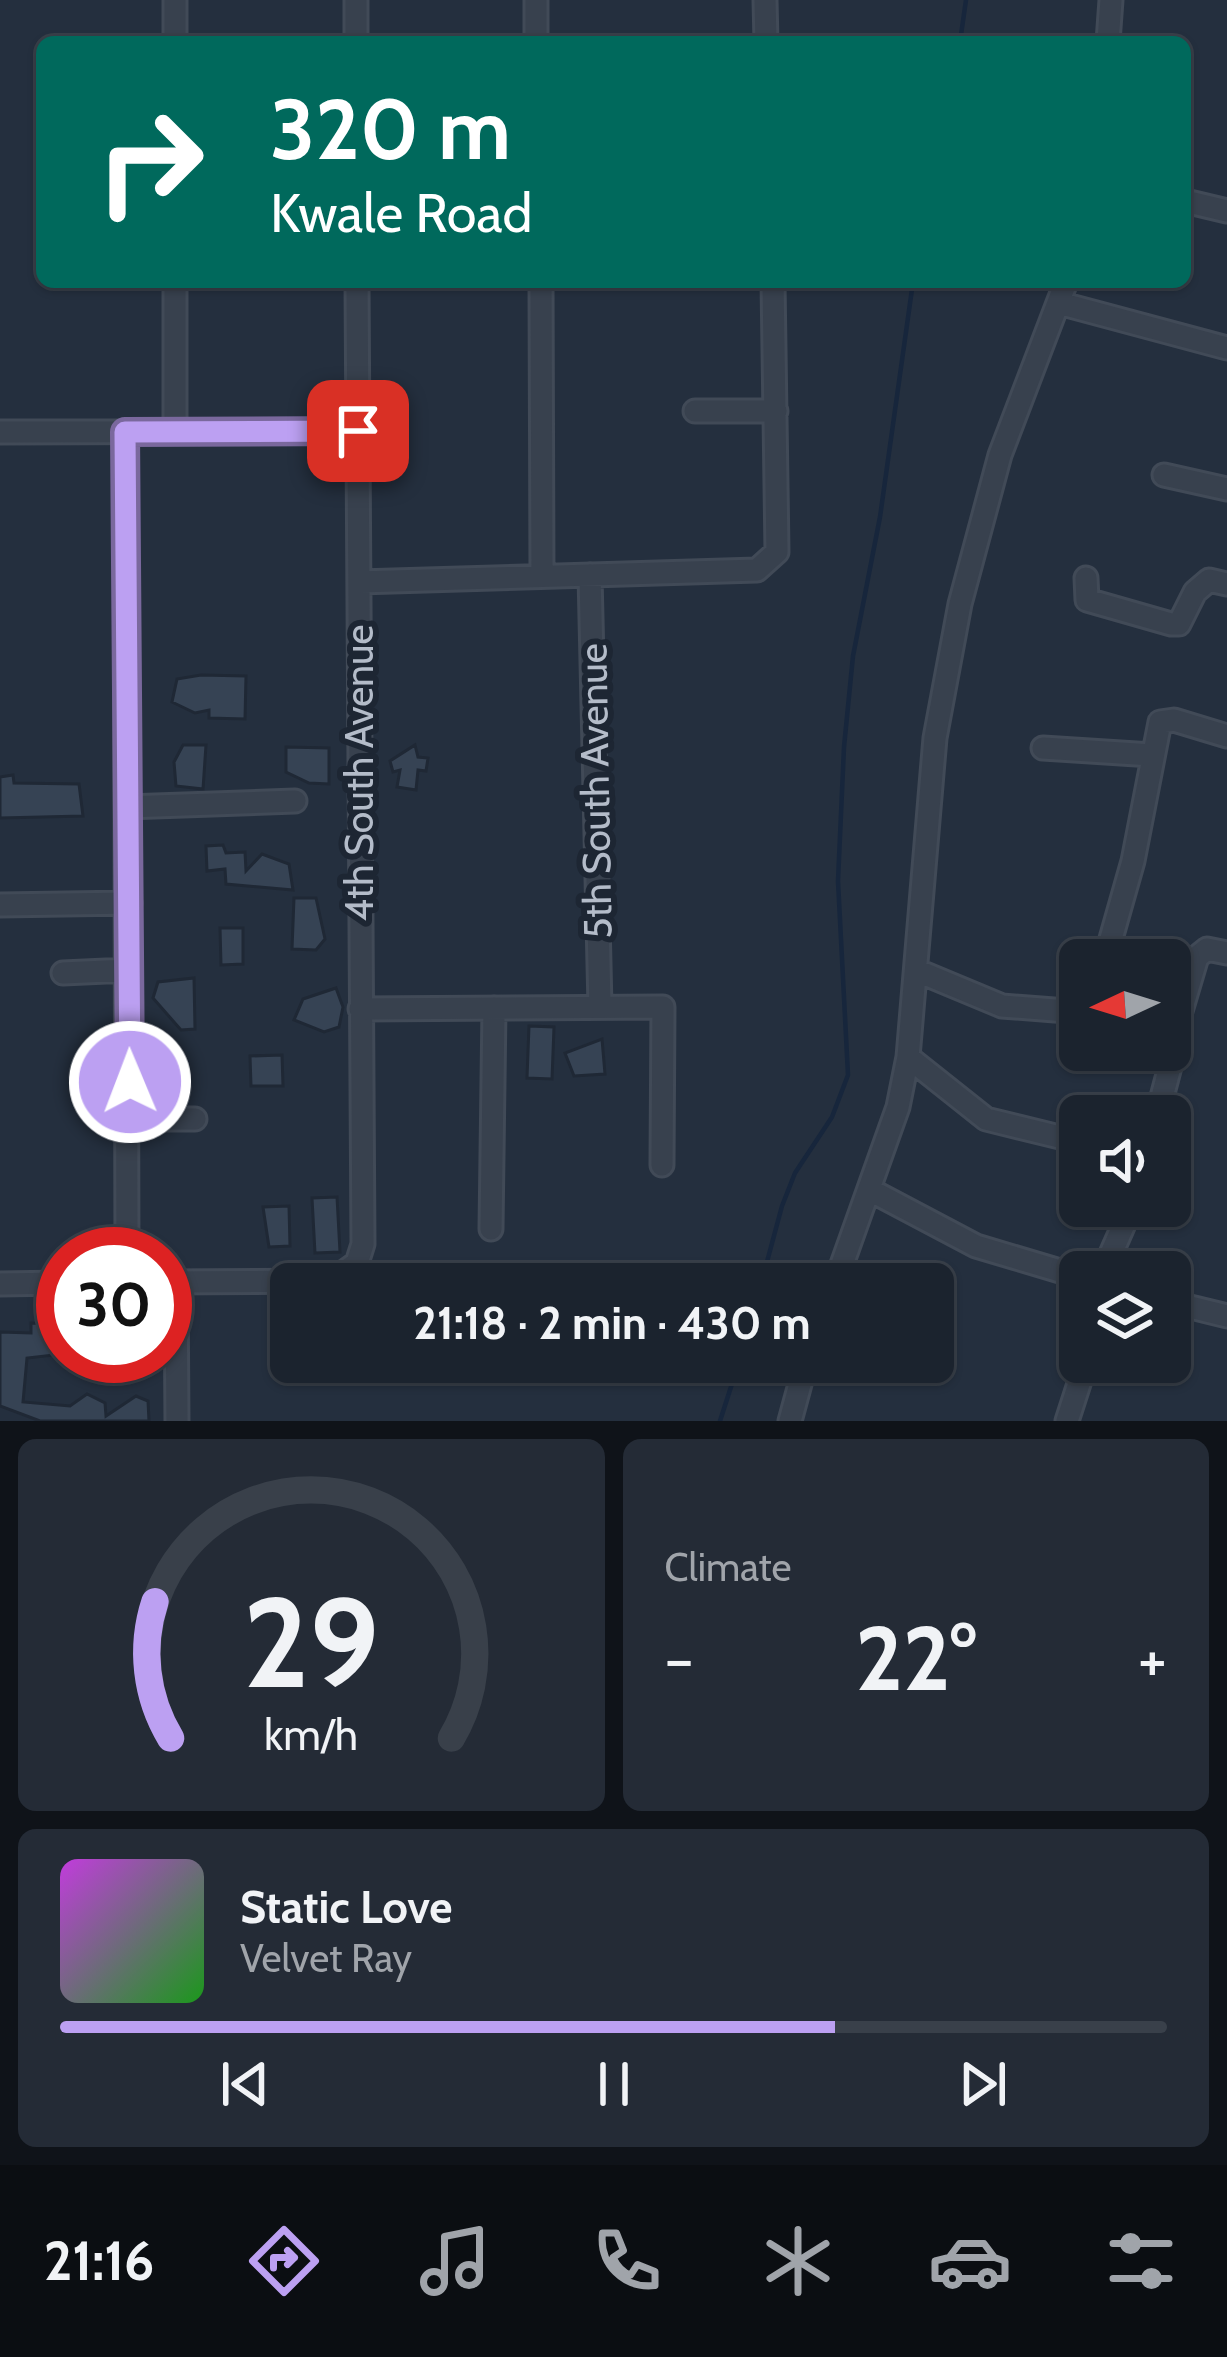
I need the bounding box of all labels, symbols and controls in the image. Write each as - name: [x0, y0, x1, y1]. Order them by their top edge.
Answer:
- text: 320 m: [270, 78, 511, 180]
- icon: right: [72, 84, 228, 240]
- text: Kwale Road: [270, 180, 532, 246]
- pin: [307, 380, 409, 482]
- icon: arrive: [325, 398, 391, 464]
- street label: 4th South Avenue: [335, 625, 383, 922]
- street label: 5th South Avenue: [568, 643, 622, 939]
- north arrow: [1059, 939, 1191, 1071]
- map controls: [1059, 939, 1191, 1383]
- position arrow: [67, 1019, 193, 1145]
- button: sound: [1059, 1095, 1191, 1227]
- speed limit sign: 30: [36, 1227, 192, 1383]
- button: layers: [1059, 1251, 1191, 1383]
- text: 21:18 · 2 min · 430 m: [413, 1296, 811, 1350]
- text: Climate: [665, 1543, 791, 1591]
- text: 29: [243, 1567, 379, 1718]
- text: 22°: [855, 1603, 976, 1713]
- text: −: [665, 1618, 694, 1699]
- text: +: [1138, 1618, 1167, 1699]
- text: km/h: [264, 1709, 358, 1761]
- text: Static Love: [240, 1880, 453, 1934]
- text: Velvet Ray: [240, 1934, 412, 1982]
- icon: previous: [212, 2051, 278, 2117]
- icon: pause: [581, 2051, 647, 2117]
- icon: next: [950, 2051, 1016, 2117]
- icon: directions: [242, 2219, 326, 2303]
- icon: music: [413, 2219, 497, 2303]
- icon: phone: [585, 2219, 669, 2303]
- icon: climate: [756, 2219, 840, 2303]
- icon: car: [928, 2219, 1012, 2303]
- icon: filters: [1099, 2219, 1183, 2303]
- text: 21:16: [44, 2228, 154, 2294]

